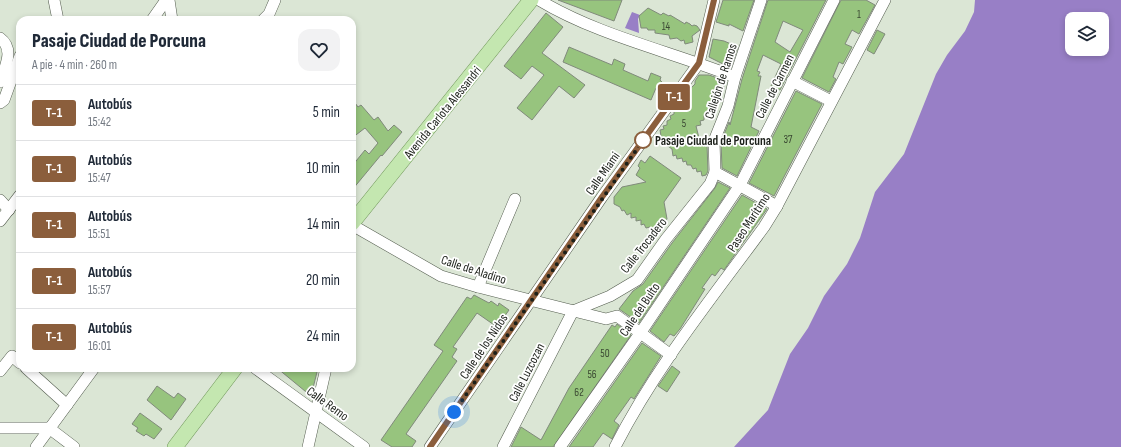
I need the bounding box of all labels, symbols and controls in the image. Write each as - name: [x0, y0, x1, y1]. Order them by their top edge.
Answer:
- house number: 1: [857, 8, 861, 21]
- map controls: [1065, 12, 1109, 56]
- button: layers: [1065, 12, 1109, 56]
- house number: 14: [662, 20, 671, 33]
- button: heart: [298, 29, 340, 71]
- text: Pasaje Ciudad de Porcuna: [32, 30, 206, 53]
- street label: Callejón de Ramos: [701, 41, 741, 121]
- street label: Calle de Carmen: [752, 52, 798, 121]
- text: A pie · 4 min · 260 m: [32, 57, 117, 73]
- street label: Avenida Carlota Alessandri: [400, 63, 485, 163]
- line badge: T-1: [651, 84, 697, 110]
- text: T-1: [666, 88, 682, 105]
- text: Autobús: [88, 95, 132, 114]
- text: 5 min: [313, 103, 340, 122]
- text: T-1: [46, 104, 62, 121]
- text: 15:42: [88, 114, 111, 130]
- house number: 5: [682, 117, 686, 130]
- marker: Pasaje Ciudad de Porcuna: [634, 131, 652, 149]
- place label: Pasaje Ciudad de Porcuna: [655, 133, 771, 149]
- house number: 37: [783, 133, 793, 146]
- street label: Calle Miami: [582, 149, 623, 198]
- text: Autobús: [88, 151, 132, 170]
- text: 10 min: [307, 159, 340, 178]
- text: T-1: [46, 160, 62, 177]
- text: 15:47: [88, 170, 111, 186]
- street label: Paseo Marítimo: [724, 190, 774, 255]
- text: Autobús: [88, 207, 132, 226]
- text: 14 min: [307, 215, 340, 234]
- street label: Calle Trocadero: [617, 215, 670, 277]
- text: T-1: [46, 216, 62, 233]
- text: 15:51: [88, 226, 110, 242]
- street label: Calle de Aladino: [439, 252, 508, 288]
- text: Autobús: [88, 263, 132, 282]
- text: 20 min: [306, 271, 340, 290]
- text: T-1: [46, 272, 62, 289]
- street label: Calle del Bulto: [616, 280, 664, 339]
- text: 15:57: [88, 282, 111, 298]
- street label: Calle de los Nidos: [456, 311, 512, 382]
- text: Autobús: [88, 319, 132, 338]
- text: 24 min: [306, 327, 340, 346]
- text: T-1: [46, 328, 62, 345]
- text: 16:01: [88, 338, 111, 354]
- street label: Calle Luzcozan: [505, 340, 548, 404]
- house number: 50: [600, 347, 610, 360]
- house number: 56: [587, 368, 597, 381]
- street label: Calle Remo: [303, 383, 352, 424]
- house number: 62: [574, 386, 584, 399]
- your location: [444, 402, 464, 422]

